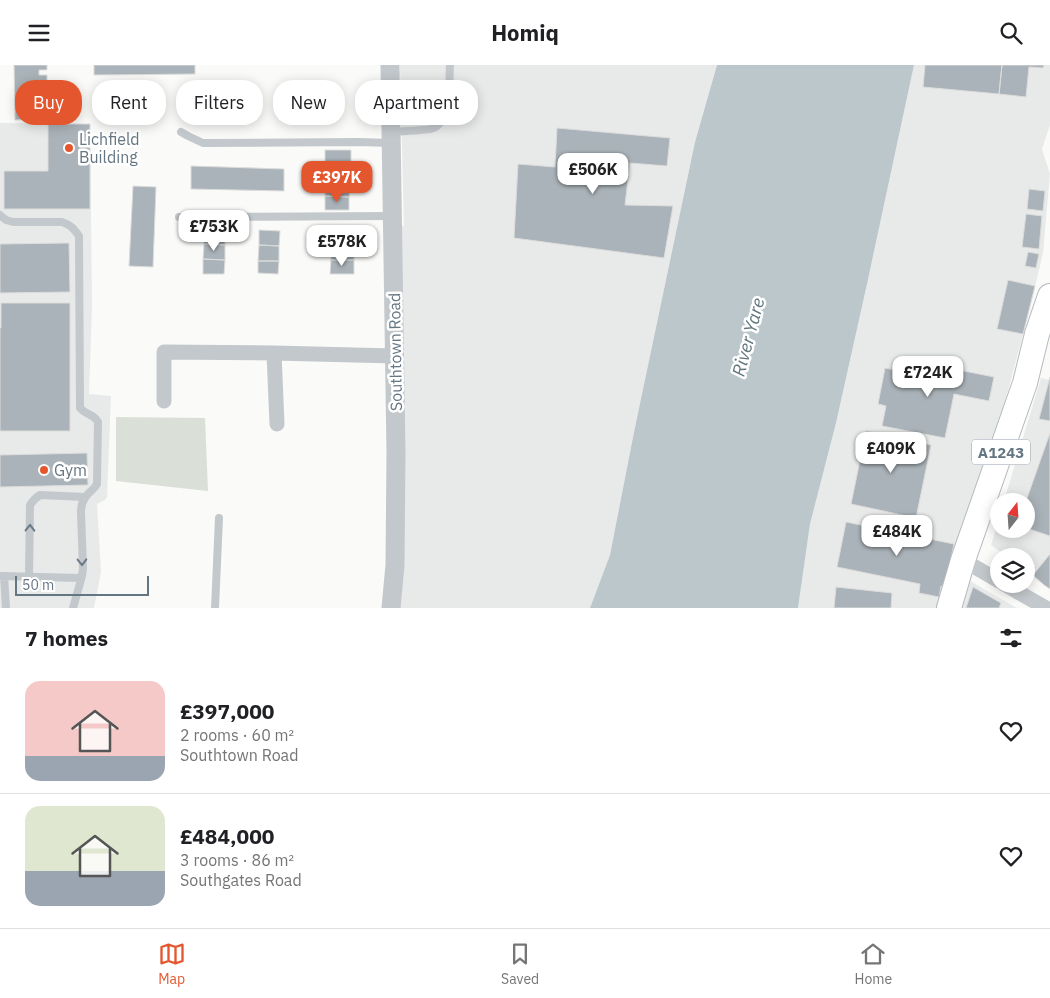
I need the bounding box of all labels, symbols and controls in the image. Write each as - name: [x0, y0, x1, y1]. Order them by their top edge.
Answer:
- text: Homiq: [491, 18, 559, 47]
- icon: menu: [25, 19, 53, 47]
- icon: search: [997, 19, 1025, 47]
- chip: Buy: [15, 80, 82, 125]
- chip: Rent: [92, 80, 166, 125]
- chip: Filters: [176, 80, 263, 125]
- chip: New: [273, 80, 345, 125]
- chip: Apartment: [355, 80, 478, 125]
- place label: Lichfield Building: [79, 129, 140, 167]
- marker: Lichfield Building: [63, 142, 75, 154]
- pin: £506K: [558, 153, 628, 195]
- text: £506K: [568, 159, 618, 179]
- pin: £397K: [302, 161, 372, 203]
- text: £397K: [312, 167, 362, 187]
- pin: £753K: [179, 209, 249, 252]
- text: £753K: [189, 216, 239, 236]
- pin: £578K: [307, 225, 377, 267]
- text: £578K: [317, 231, 367, 251]
- street label: Southtown Road: [384, 293, 406, 411]
- water label: River Yare: [727, 295, 769, 379]
- pin: £724K: [893, 355, 963, 398]
- text: £724K: [903, 362, 953, 382]
- pin: £409K: [856, 431, 926, 474]
- text: £409K: [866, 438, 916, 458]
- road number: A1243: [972, 439, 1030, 465]
- place label: Gym: [54, 460, 87, 480]
- marker: Gym: [38, 464, 50, 476]
- north arrow: [990, 493, 1035, 537]
- map controls: [990, 493, 1035, 593]
- pin: £484K: [862, 515, 932, 557]
- text: £484K: [872, 521, 922, 541]
- one-way arrow: [25, 524, 35, 532]
- button: layers: [990, 548, 1035, 593]
- one-way arrow: [77, 558, 87, 566]
- scale bar: [15, 573, 149, 596]
- text: 50 m: [22, 576, 54, 594]
- text: 7 homes: [25, 624, 108, 652]
- icon: filters: [997, 624, 1025, 652]
- text: £397,000: [180, 697, 274, 725]
- icon: home: [65, 701, 125, 761]
- icon: heart: [997, 717, 1025, 745]
- text: 2 rooms · 60 m²: [180, 725, 294, 745]
- text: Southtown Road: [180, 745, 298, 765]
- text: £484,000: [180, 822, 274, 850]
- icon: home: [65, 826, 125, 886]
- icon: heart: [997, 842, 1025, 870]
- text: 3 rooms · 86 m²: [180, 850, 294, 870]
- text: Southgates Road: [180, 870, 302, 890]
- tab: Map: [158, 940, 186, 988]
- tab: Saved: [501, 940, 539, 988]
- tab: Home: [855, 940, 892, 988]

